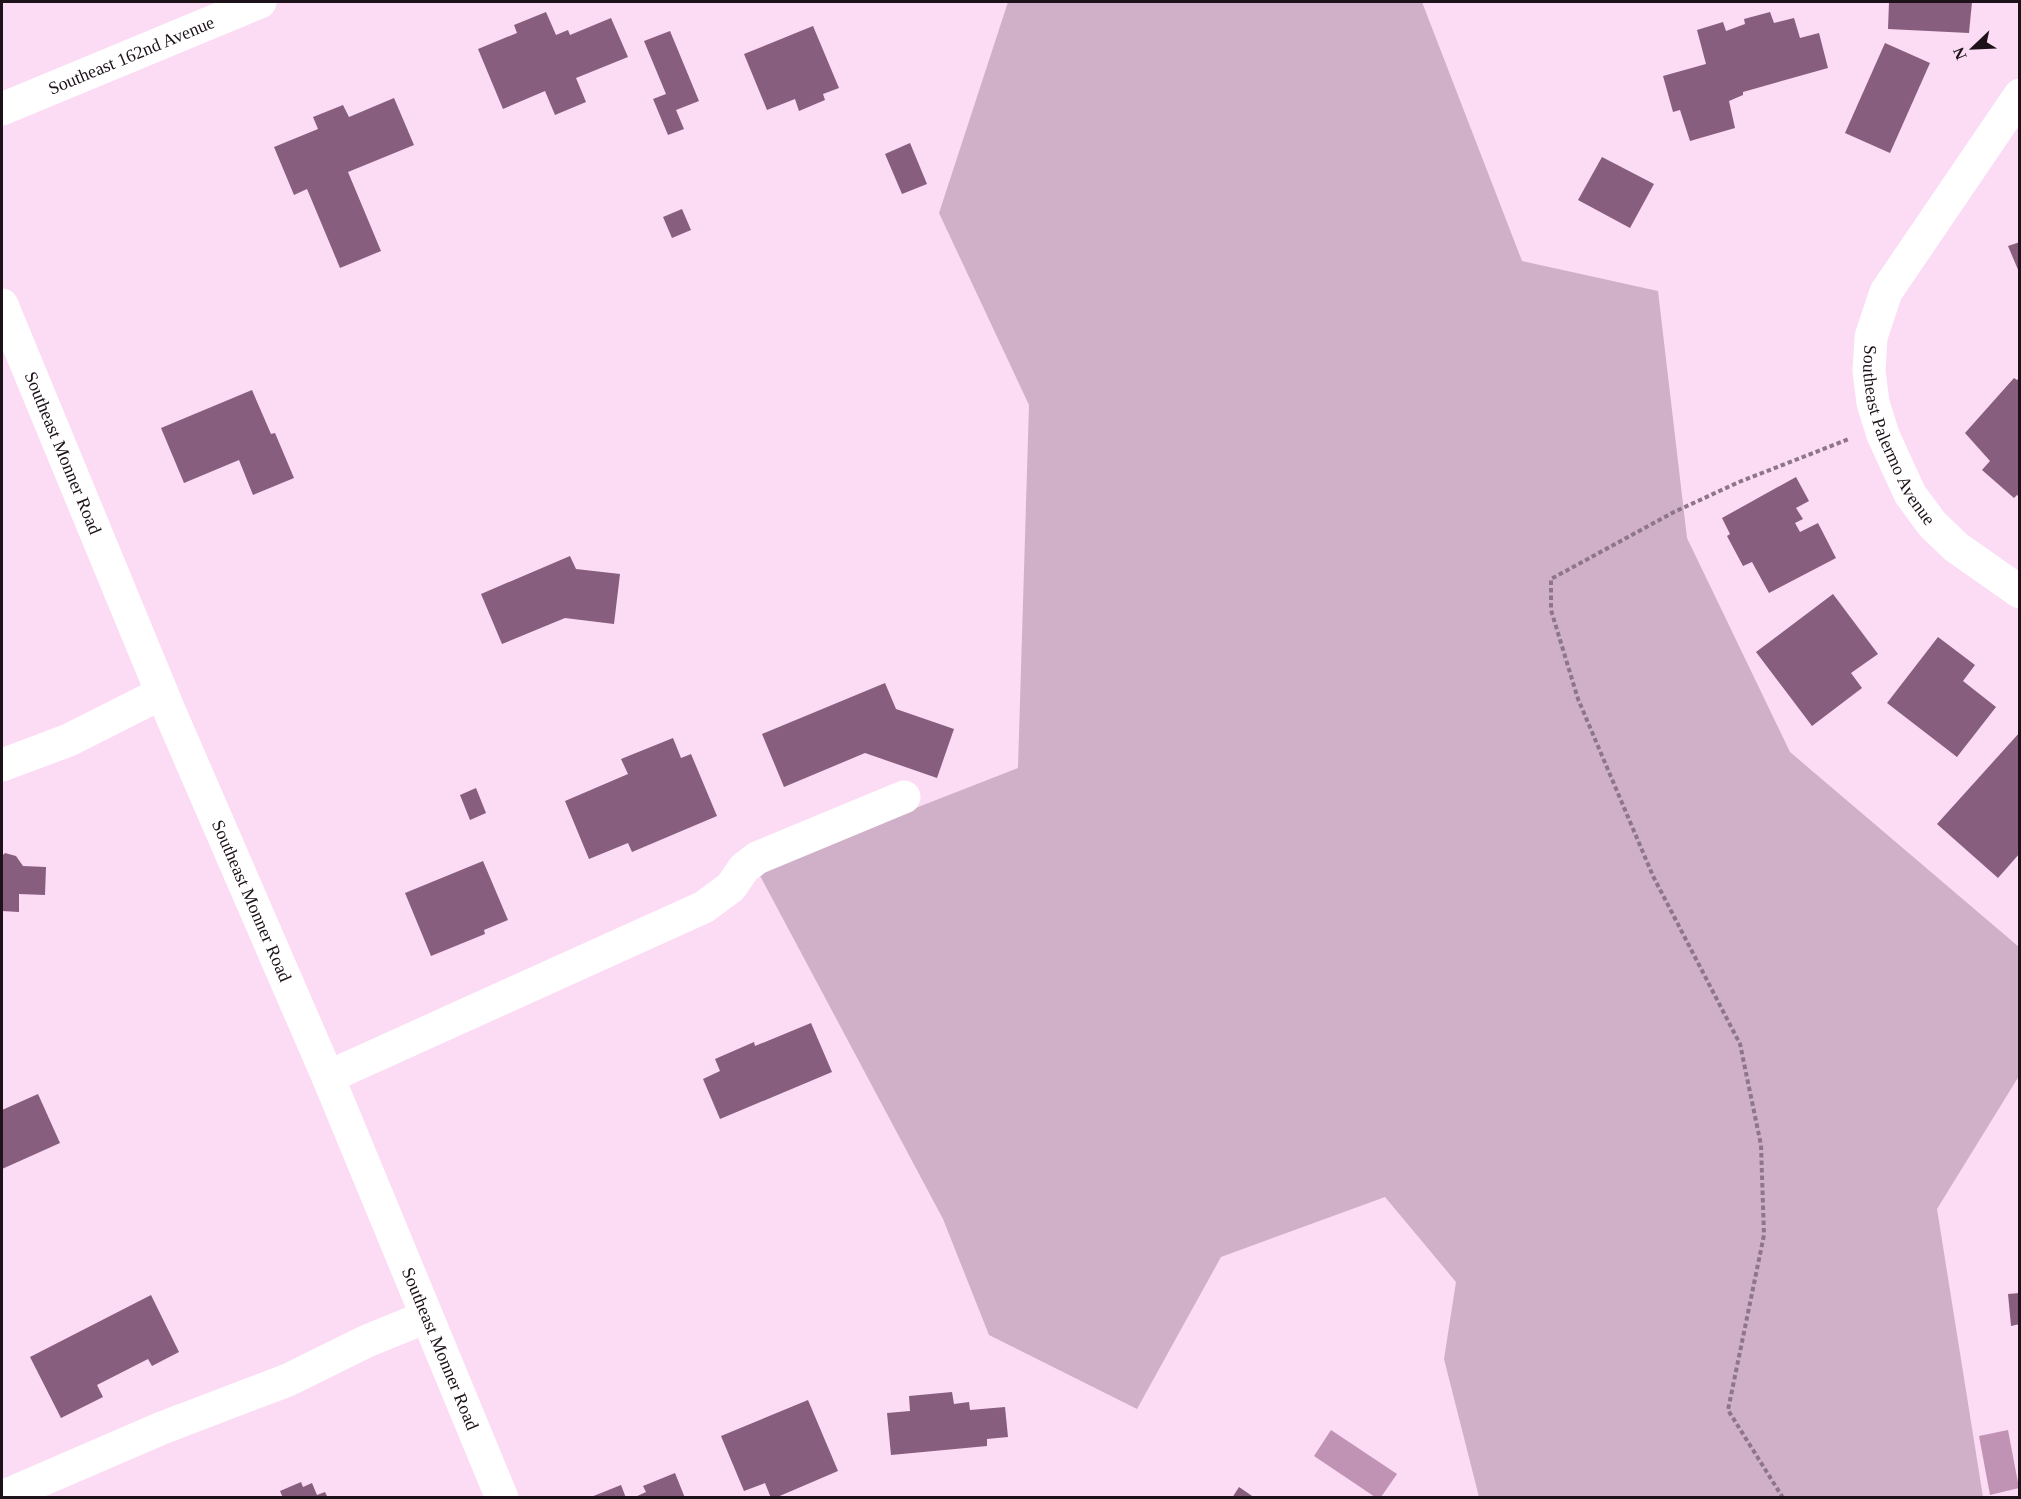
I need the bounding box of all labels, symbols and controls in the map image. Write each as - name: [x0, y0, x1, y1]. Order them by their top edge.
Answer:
- street label: Southeast 162nd Avenue: [45, 12, 217, 99]
- north arrow: [1943, 18, 2003, 78]
- text: N: [1949, 45, 1970, 62]
- street label: Southeast Palermo Avenue: [1859, 344, 1939, 529]
- street label: Southeast Monner Road: [21, 369, 105, 537]
- street label: Southeast Monner Road: [208, 817, 295, 985]
- street label: Southeast Monner Road: [398, 1264, 483, 1433]

